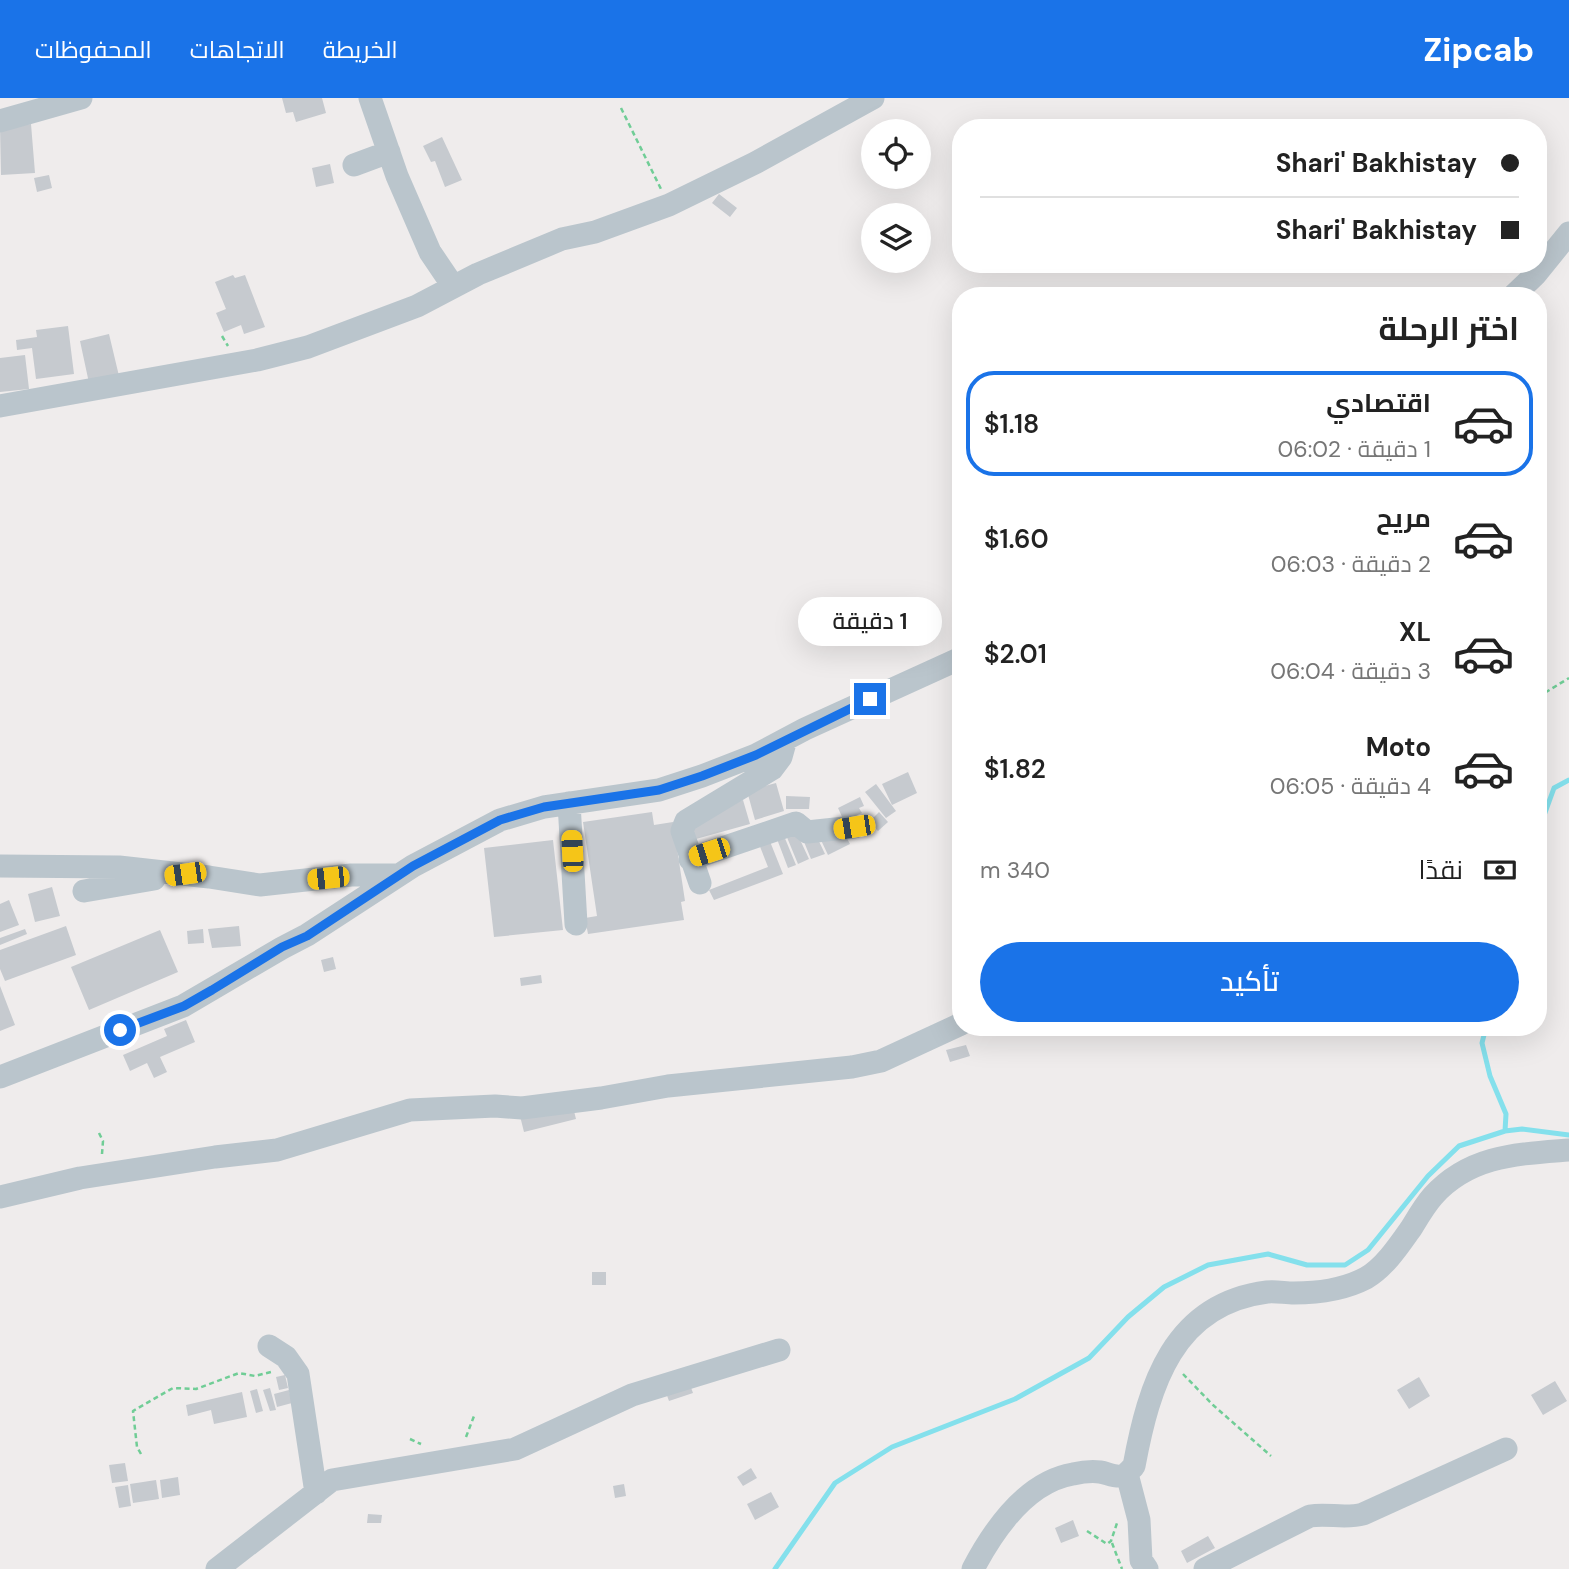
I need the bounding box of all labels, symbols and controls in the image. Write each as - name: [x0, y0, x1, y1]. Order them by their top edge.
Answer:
- text: Zipcab: [1423, 28, 1534, 71]
- text: المحفوظات: [35, 34, 152, 65]
- text: الاتجاهات: [190, 34, 285, 65]
- text: الخريطة: [323, 34, 398, 65]
- map controls: [861, 119, 931, 273]
- button: locate: [861, 119, 931, 189]
- text: Shari' Bakhistay: [1276, 146, 1477, 180]
- button: layers: [861, 203, 931, 273]
- text: Shari' Bakhistay: [1276, 213, 1477, 247]
- text: اختر الرحلة: [1378, 308, 1519, 350]
- text: اقتصادي: [1326, 386, 1431, 420]
- icon: car: [1452, 392, 1515, 455]
- text: $1.18: [984, 407, 1039, 441]
- text: 1 دقيقة · 06:02: [1278, 434, 1431, 464]
- text: مريح: [1376, 501, 1431, 535]
- icon: car: [1452, 507, 1515, 570]
- text: $1.60: [984, 522, 1049, 556]
- text: 2 دقيقة · 06:03: [1271, 549, 1431, 579]
- callout: 1 دقيقة: [798, 598, 942, 646]
- text: 1 دقيقة: [833, 606, 907, 636]
- text: XL: [1399, 615, 1431, 649]
- icon: car: [1452, 622, 1515, 685]
- text: $2.01: [984, 637, 1047, 671]
- text: 3 دقيقة · 06:04: [1270, 656, 1431, 686]
- route end: [854, 683, 886, 715]
- text: Moto: [1366, 730, 1431, 764]
- icon: car: [1452, 737, 1515, 800]
- text: $1.82: [984, 752, 1046, 786]
- text: 4 دقيقة · 06:05: [1270, 771, 1431, 801]
- car: [832, 813, 877, 841]
- car: [561, 829, 584, 873]
- car: [686, 836, 733, 868]
- icon: cash: [1481, 851, 1519, 889]
- text: نقدًا: [1419, 853, 1463, 887]
- text: 340 m: [980, 855, 1050, 885]
- car: [163, 861, 208, 887]
- car: [307, 865, 350, 891]
- button: تأكيد: [980, 942, 1519, 1022]
- route start: [104, 1014, 136, 1046]

